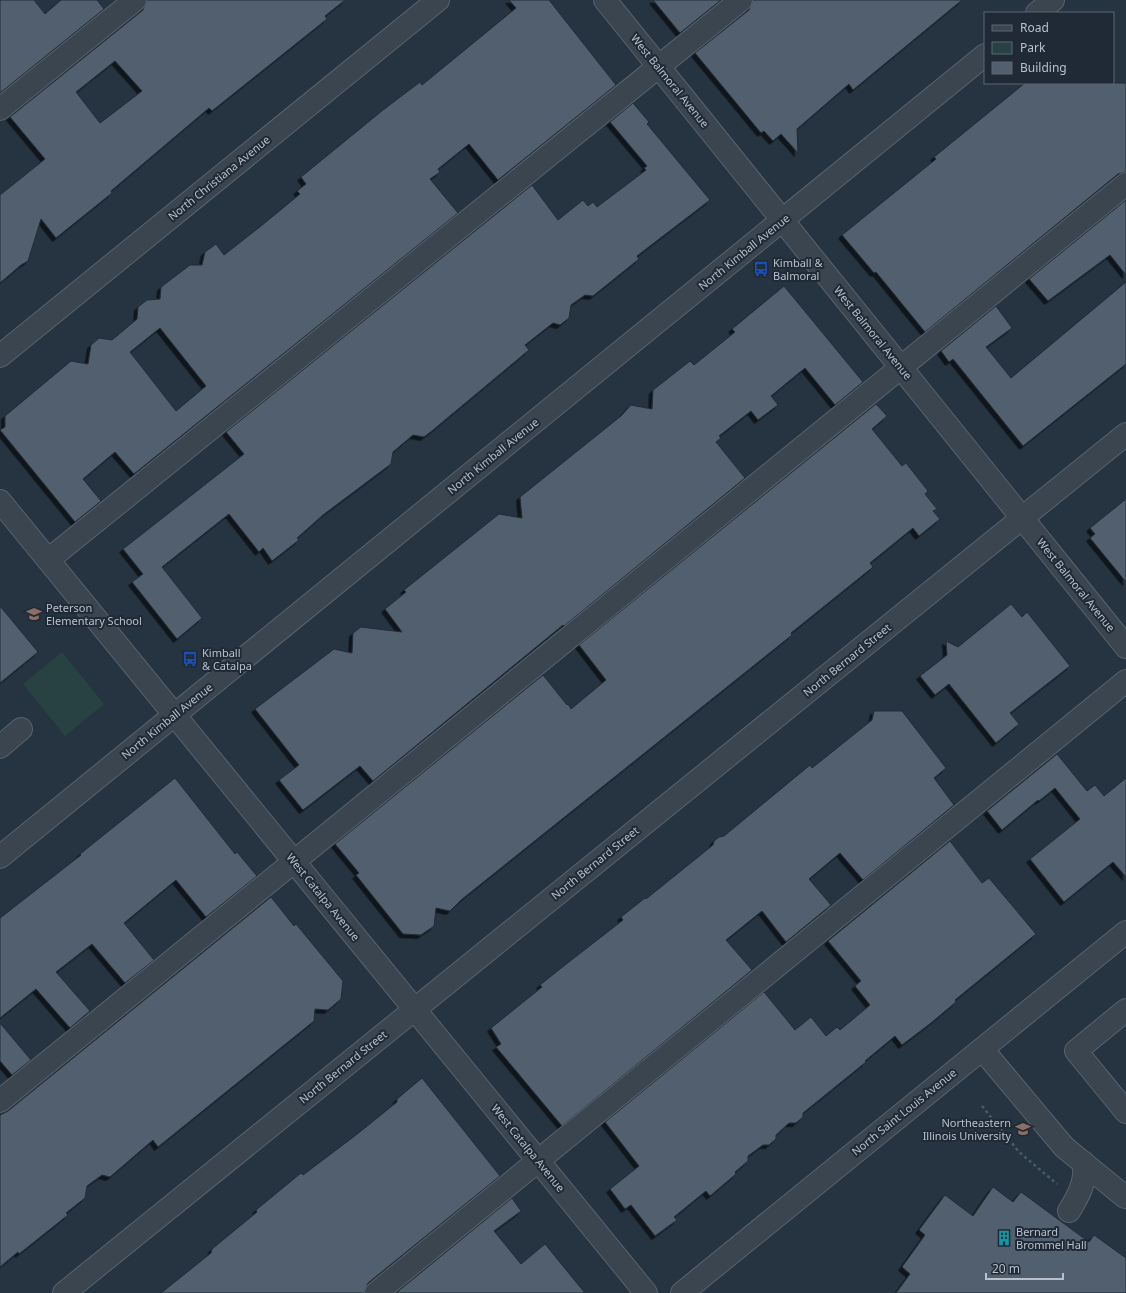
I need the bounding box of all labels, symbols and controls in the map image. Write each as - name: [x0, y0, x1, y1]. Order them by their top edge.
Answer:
- legend: [984, 12, 1114, 84]
- text: Road: [1020, 19, 1049, 36]
- street label: West Balmoral Avenue: [628, 31, 713, 131]
- text: Park: [1020, 39, 1046, 56]
- text: Building: [1020, 59, 1067, 76]
- street label: North Christiana Avenue: [165, 132, 273, 223]
- street label: North Kimball Avenue: [695, 210, 792, 293]
- place label: Kimball & Balmoral: [773, 255, 823, 283]
- bus stop icon: Kimball & Balmoral: [752, 260, 770, 278]
- street label: West Balmoral Avenue: [831, 283, 916, 383]
- street label: North Kimball Avenue: [444, 414, 541, 497]
- street label: West Balmoral Avenue: [1034, 535, 1119, 635]
- place label: Peterson Elementary School: [46, 600, 142, 628]
- school or university icon: Peterson Elementary School: [25, 605, 43, 623]
- street label: North Bernard Street: [800, 620, 894, 700]
- place label: Kimball & Catalpa: [202, 645, 252, 673]
- bus stop icon: Kimball & Catalpa: [181, 650, 199, 668]
- street label: North Kimball Avenue: [118, 679, 215, 762]
- street label: North Bernard Street: [548, 823, 642, 903]
- street label: West Catalpa Avenue: [283, 850, 363, 944]
- street label: North Bernard Street: [296, 1027, 390, 1107]
- street label: North Saint Louis Avenue: [848, 1065, 959, 1159]
- street label: West Catalpa Avenue: [488, 1101, 568, 1195]
- place label: Northeastern Illinois University: [923, 1115, 1011, 1143]
- school or university icon: Northeastern Illinois University: [1014, 1120, 1032, 1138]
- place label: Bernard Brommel Hall: [1016, 1224, 1087, 1252]
- building icon: Bernard Brommel Hall: [995, 1229, 1013, 1247]
- scale bar: [986, 1255, 1063, 1281]
- text: 20 m: [992, 1260, 1020, 1277]

